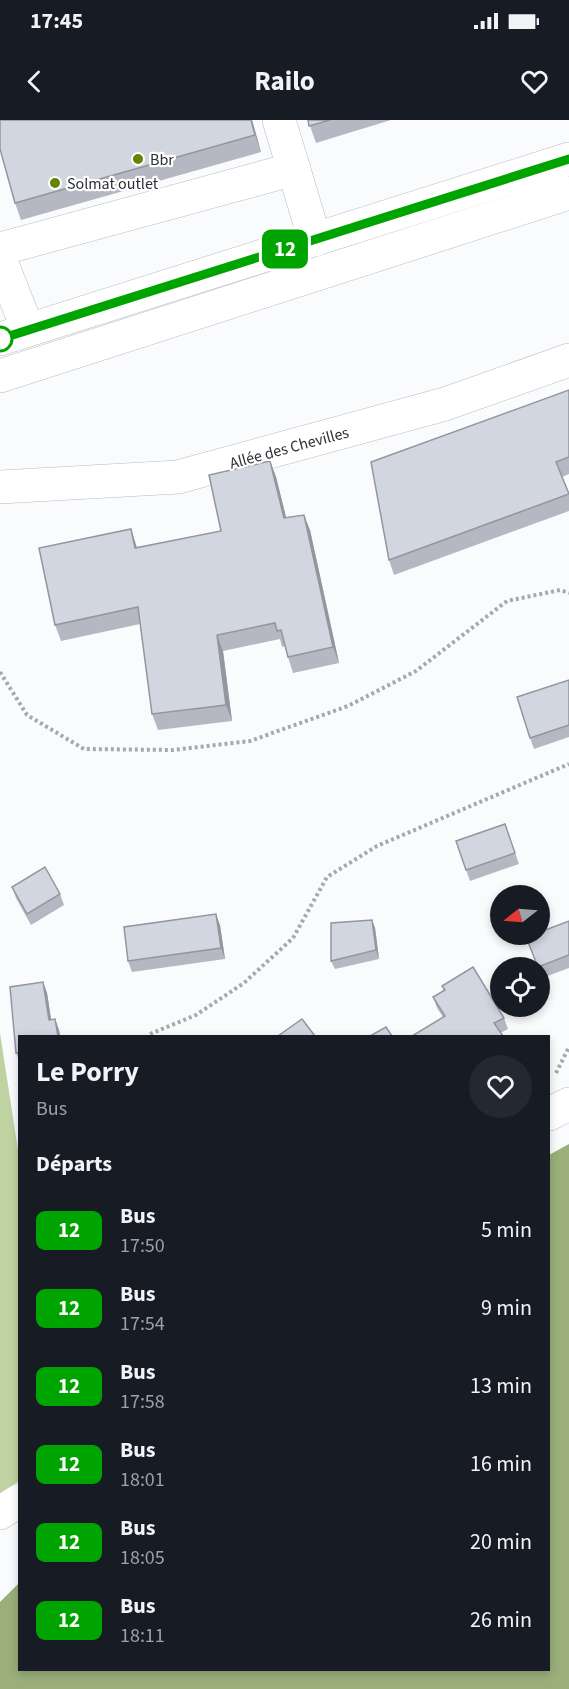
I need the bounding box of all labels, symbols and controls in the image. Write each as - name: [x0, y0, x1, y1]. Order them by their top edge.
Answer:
- text: 17:45: [30, 5, 83, 37]
- text: Railo: [254, 62, 315, 101]
- icon: back: [18, 65, 51, 98]
- icon: heart: [518, 65, 551, 98]
- place label: Bbr: [150, 149, 174, 171]
- marker: Bbr: [131, 152, 145, 166]
- place label: Solmat outlet: [67, 173, 159, 195]
- marker: Solmat outlet: [48, 176, 62, 190]
- line badge: 12: [258, 230, 312, 268]
- text: 12: [274, 234, 296, 264]
- unlabelled marker: [0, 326, 13, 352]
- street label: Allée des Chevilles: [227, 421, 352, 474]
- north arrow: [490, 885, 550, 945]
- map controls: [490, 885, 550, 1017]
- button: locate: [490, 957, 550, 1017]
- text: Le Porry: [36, 1052, 139, 1092]
- button: heart: [469, 1055, 532, 1118]
- text: Bus: [36, 1095, 67, 1123]
- text: Départs: [36, 1148, 112, 1180]
- text: Bus: [120, 1200, 156, 1232]
- text: 5 min: [481, 1214, 532, 1246]
- text: 12: [58, 1215, 80, 1245]
- text: 17:50: [120, 1232, 165, 1260]
- text: Bus: [120, 1278, 156, 1310]
- text: 9 min: [481, 1292, 532, 1324]
- text: 12: [58, 1293, 80, 1323]
- text: 17:54: [120, 1310, 165, 1338]
- text: Bus: [120, 1356, 156, 1388]
- text: 13 min: [470, 1370, 532, 1402]
- text: 12: [58, 1371, 80, 1401]
- text: 17:58: [120, 1388, 165, 1416]
- text: Bus: [120, 1434, 156, 1466]
- text: 16 min: [470, 1448, 532, 1480]
- text: 12: [58, 1449, 80, 1479]
- text: 18:01: [120, 1466, 165, 1494]
- text: Bus: [120, 1512, 156, 1544]
- text: 20 min: [470, 1526, 532, 1558]
- text: 12: [58, 1527, 80, 1557]
- text: 18:05: [120, 1544, 165, 1572]
- text: Bus: [120, 1590, 156, 1622]
- text: 26 min: [470, 1604, 532, 1636]
- text: 12: [58, 1605, 80, 1635]
- text: 18:11: [120, 1622, 165, 1650]

